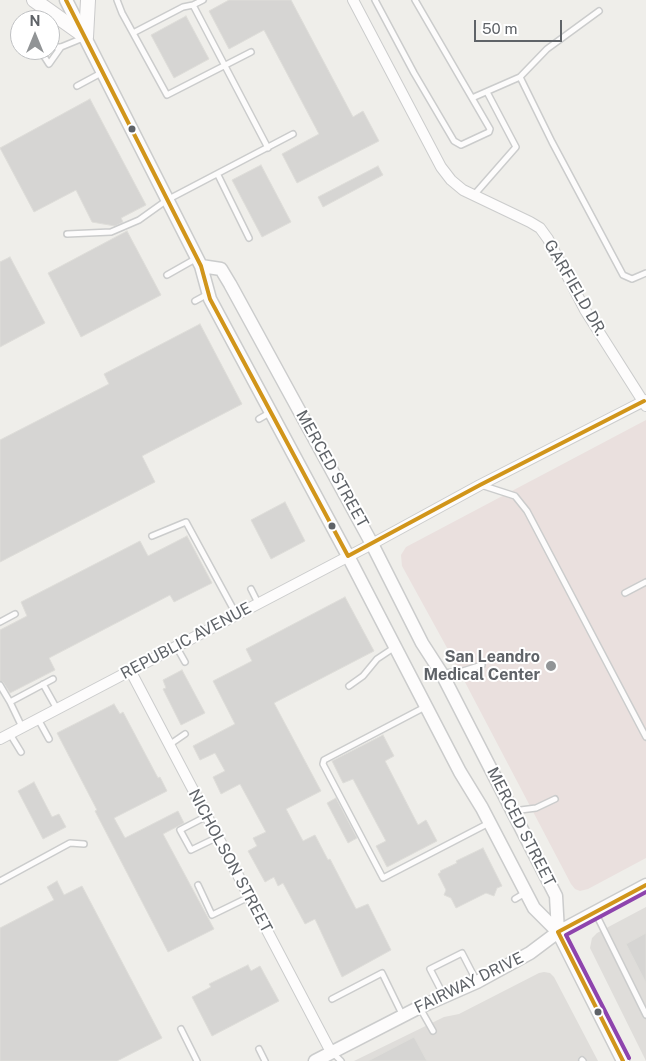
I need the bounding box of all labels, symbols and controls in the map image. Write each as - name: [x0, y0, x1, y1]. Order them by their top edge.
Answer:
- north arrow: [10, 10, 60, 60]
- scale bar: [476, 10, 564, 42]
- text: N: [30, 13, 40, 29]
- text: 50 m: [482, 20, 517, 37]
- unlabelled marker: [127, 124, 137, 134]
- street label: GARFIELD DR.: [540, 237, 610, 339]
- street label: MERCED STREET: [292, 407, 372, 531]
- unlabelled marker: [327, 521, 337, 531]
- street label: REPUBLIC AVENUE: [117, 598, 255, 684]
- place label: San Leandro Medical Center: [423, 647, 540, 685]
- marker: San Leandro Medical Center: [544, 659, 558, 673]
- street label: MERCED STREET: [483, 764, 559, 890]
- street label: NICHOLSON STREET: [184, 786, 276, 936]
- street label: FAIRWAY DRIVE: [411, 948, 527, 1018]
- unlabelled marker: [593, 1007, 603, 1017]

